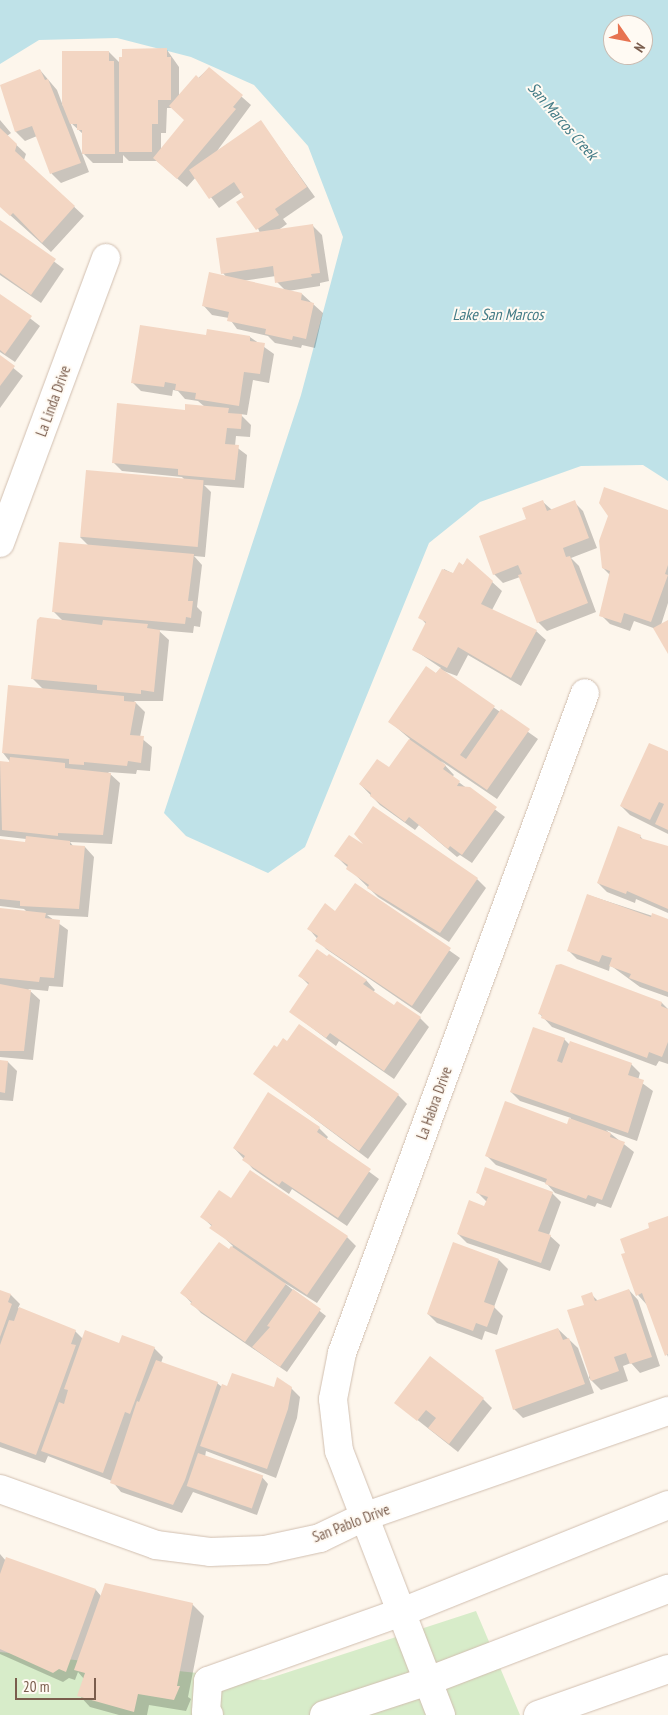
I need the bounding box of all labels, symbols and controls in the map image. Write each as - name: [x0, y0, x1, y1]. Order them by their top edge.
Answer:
- north arrow: [603, 15, 653, 65]
- text: N: [630, 40, 649, 56]
- water label: San Marcos Creek: [524, 78, 602, 164]
- water label: Lake San Marcos: [452, 304, 544, 324]
- street label: La Linda Drive: [32, 363, 74, 439]
- street label: La Habra Drive: [412, 1064, 456, 1142]
- street label: San Pablo Drive: [310, 1500, 392, 1546]
- scale bar: [18, 1668, 99, 1700]
- text: 20 m: [23, 1677, 49, 1696]

